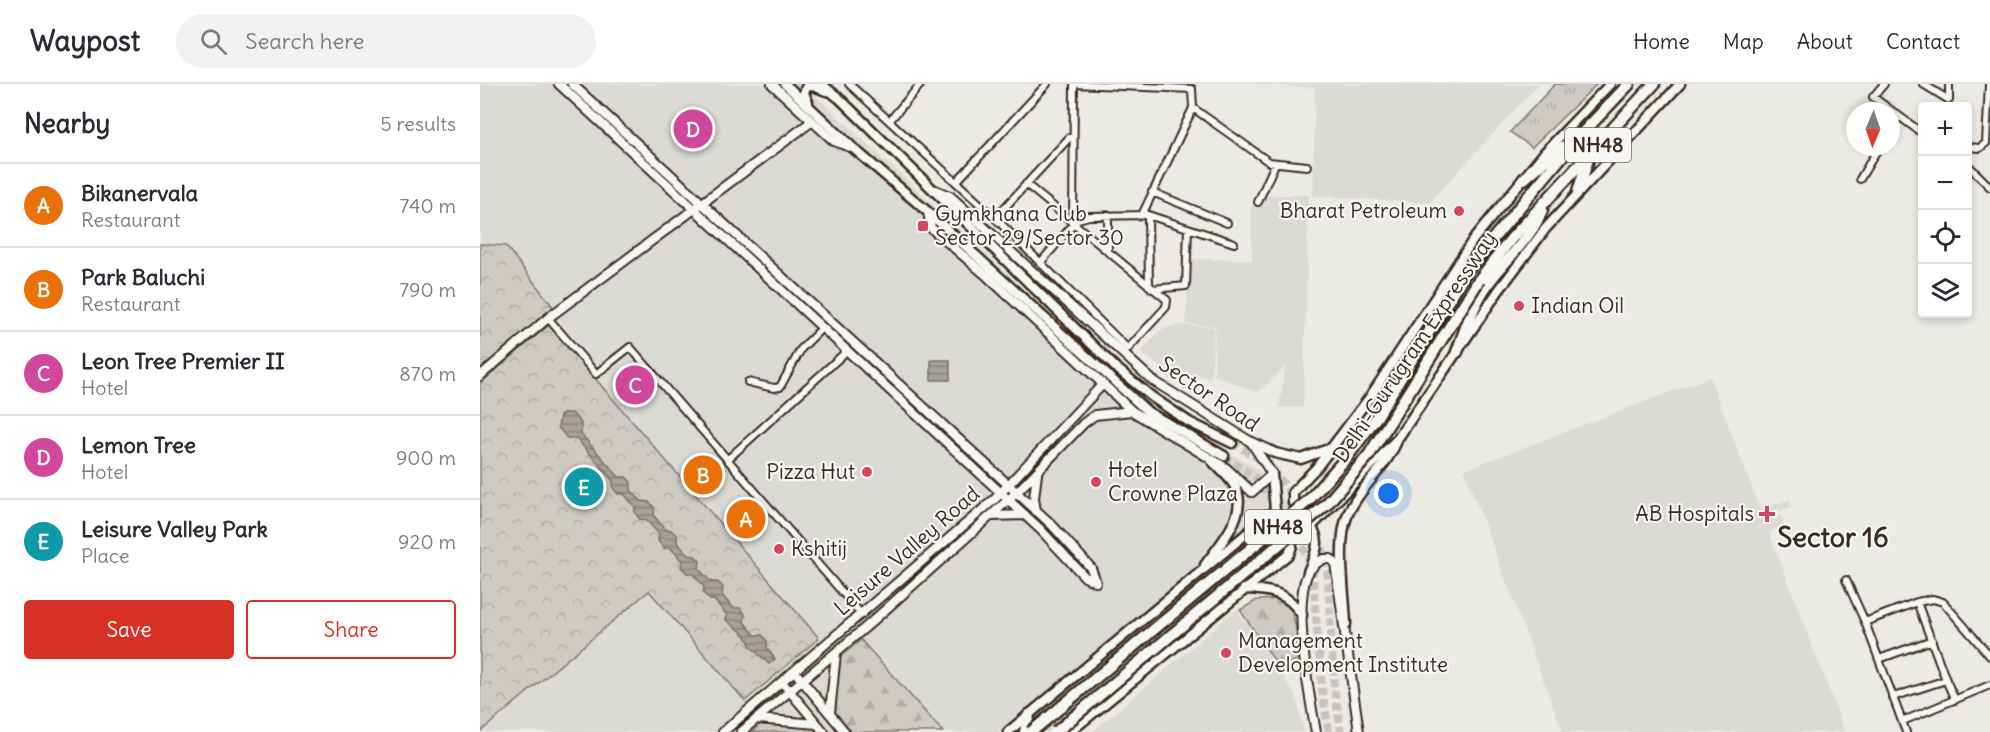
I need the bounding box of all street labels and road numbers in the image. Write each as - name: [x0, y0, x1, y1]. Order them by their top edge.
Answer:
- road number: NH48: [1565, 128, 1631, 162]
- street label: Delhi-Gurugram Expressway: [1327, 226, 1502, 468]
- street label: Sector Road: [1154, 350, 1265, 437]
- street label: Leisure Valley Road: [828, 480, 985, 621]
- road number: NH48: [1245, 510, 1311, 544]

